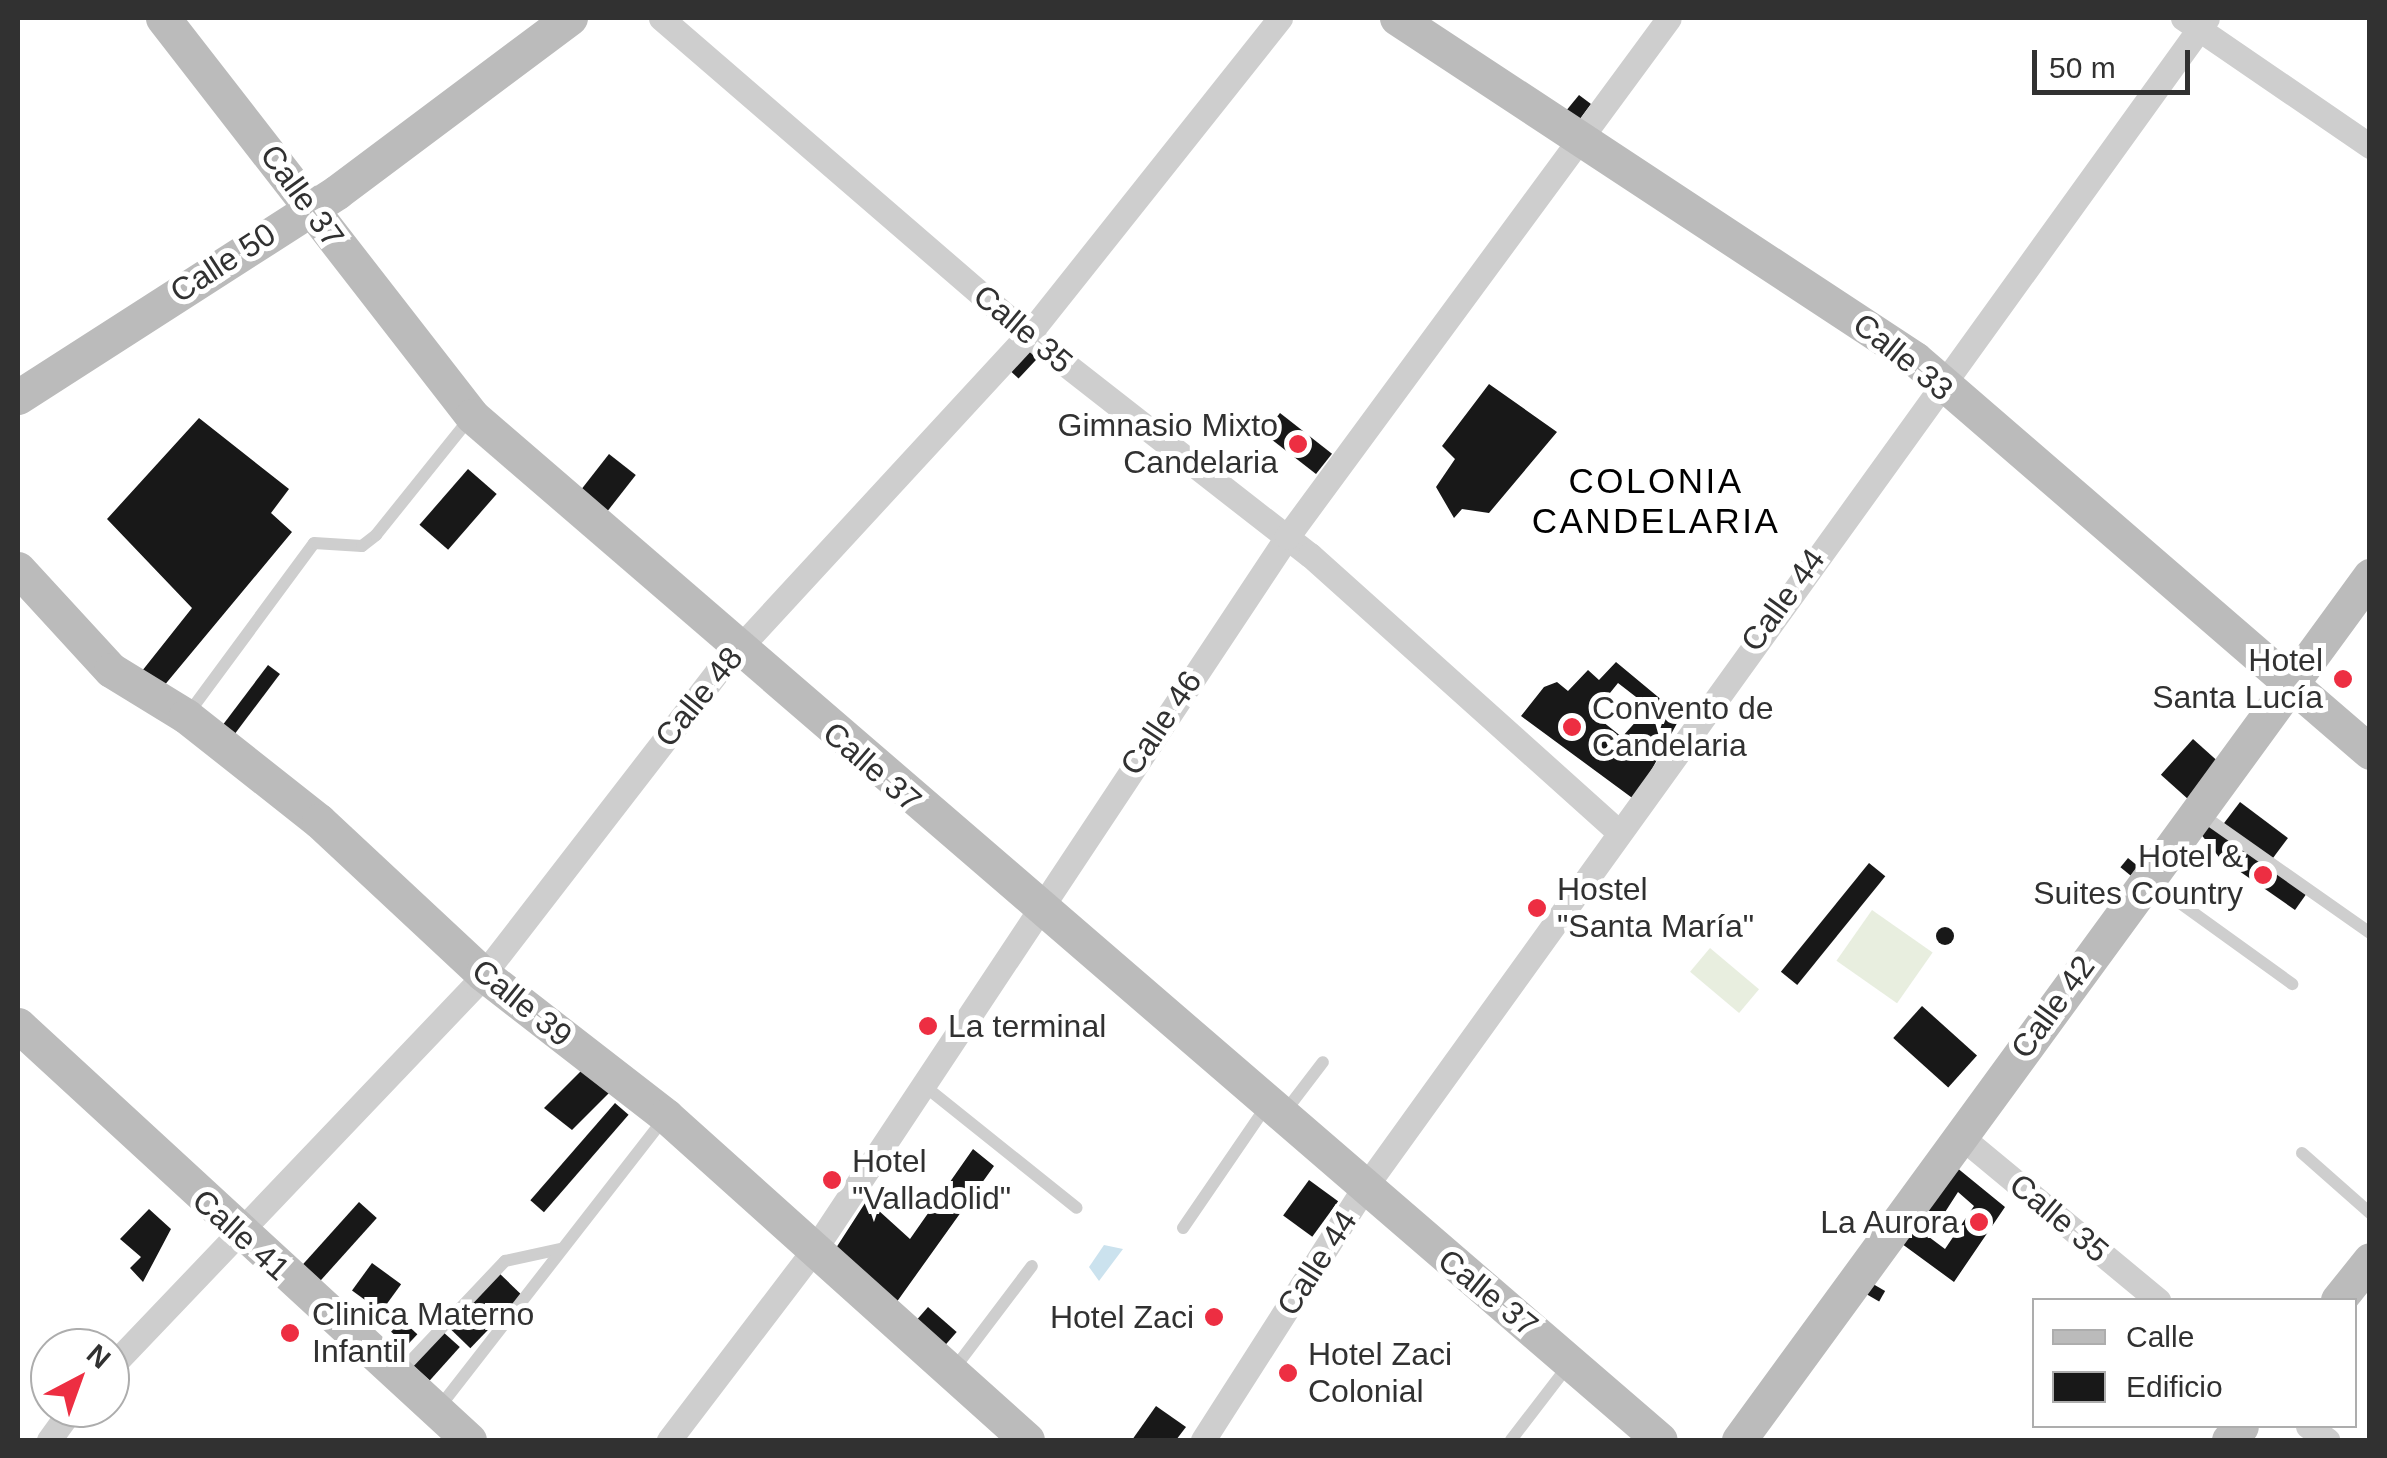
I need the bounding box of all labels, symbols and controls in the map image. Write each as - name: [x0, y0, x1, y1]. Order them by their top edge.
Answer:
- scale bar: [2037, 30, 2194, 92]
- text: 50 m: [2049, 51, 2116, 84]
- street label: Calle 37: [252, 137, 352, 255]
- street label: Calle 50: [163, 215, 283, 311]
- street label: Calle 35: [966, 277, 1080, 381]
- street label: Calle 33: [1845, 305, 1961, 409]
- place label: Gimnasio Mixto Candelaria: [1058, 407, 1278, 482]
- marker: Gimnasio Mixto Candelaria: [1287, 433, 1309, 455]
- district label: COLONIA CANDELARIA: [1532, 460, 1780, 542]
- street label: Calle 44: [1733, 541, 1833, 659]
- street label: Calle 48: [647, 639, 751, 755]
- place label: Hotel Santa Lucía: [2152, 642, 2323, 717]
- street label: Calle 46: [1112, 664, 1210, 782]
- marker: Hotel Santa Lucía: [2332, 668, 2354, 690]
- place label: Convento de Candelaria: [1592, 690, 1773, 765]
- street label: Calle 37: [815, 714, 929, 820]
- marker: Convento de Candelaria: [1561, 716, 1583, 738]
- place label: Hotel & Suites Country: [2033, 838, 2243, 913]
- marker: Hotel & Suites Country: [2252, 864, 2274, 886]
- place label: Hostel "Santa María": [1557, 871, 1754, 946]
- marker: Hostel "Santa María": [1526, 897, 1548, 919]
- street label: Calle 42: [2003, 948, 2103, 1066]
- street label: Calle 39: [464, 951, 580, 1055]
- place label: La terminal: [948, 1007, 1106, 1045]
- marker: La terminal: [917, 1015, 939, 1037]
- place label: Hotel "Valladolid": [852, 1143, 1011, 1218]
- street label: Calle 35: [2002, 1166, 2116, 1270]
- marker: Hotel "Valladolid": [821, 1169, 843, 1191]
- street label: Calle 41: [185, 1181, 297, 1289]
- street label: Calle 44: [1269, 1203, 1365, 1323]
- place label: La Aurora: [1818, 1203, 1959, 1241]
- marker: La Aurora: [1968, 1211, 1990, 1233]
- street label: Calle 37: [1430, 1241, 1546, 1345]
- place label: Clinica Materno Infantil: [312, 1296, 534, 1371]
- place label: Hotel Zaci: [1050, 1298, 1194, 1336]
- legend: [2032, 1298, 2357, 1428]
- marker: Hotel Zaci: [1203, 1306, 1225, 1328]
- marker: Clinica Materno Infantil: [277, 1320, 303, 1346]
- text: Calle: [2126, 1320, 2194, 1353]
- north arrow: [30, 1328, 130, 1428]
- place label: Hotel Zaci Colonial: [1308, 1336, 1452, 1411]
- text: N: [81, 1338, 116, 1375]
- marker: Hotel Zaci Colonial: [1277, 1362, 1299, 1384]
- text: Edificio: [2126, 1370, 2223, 1403]

